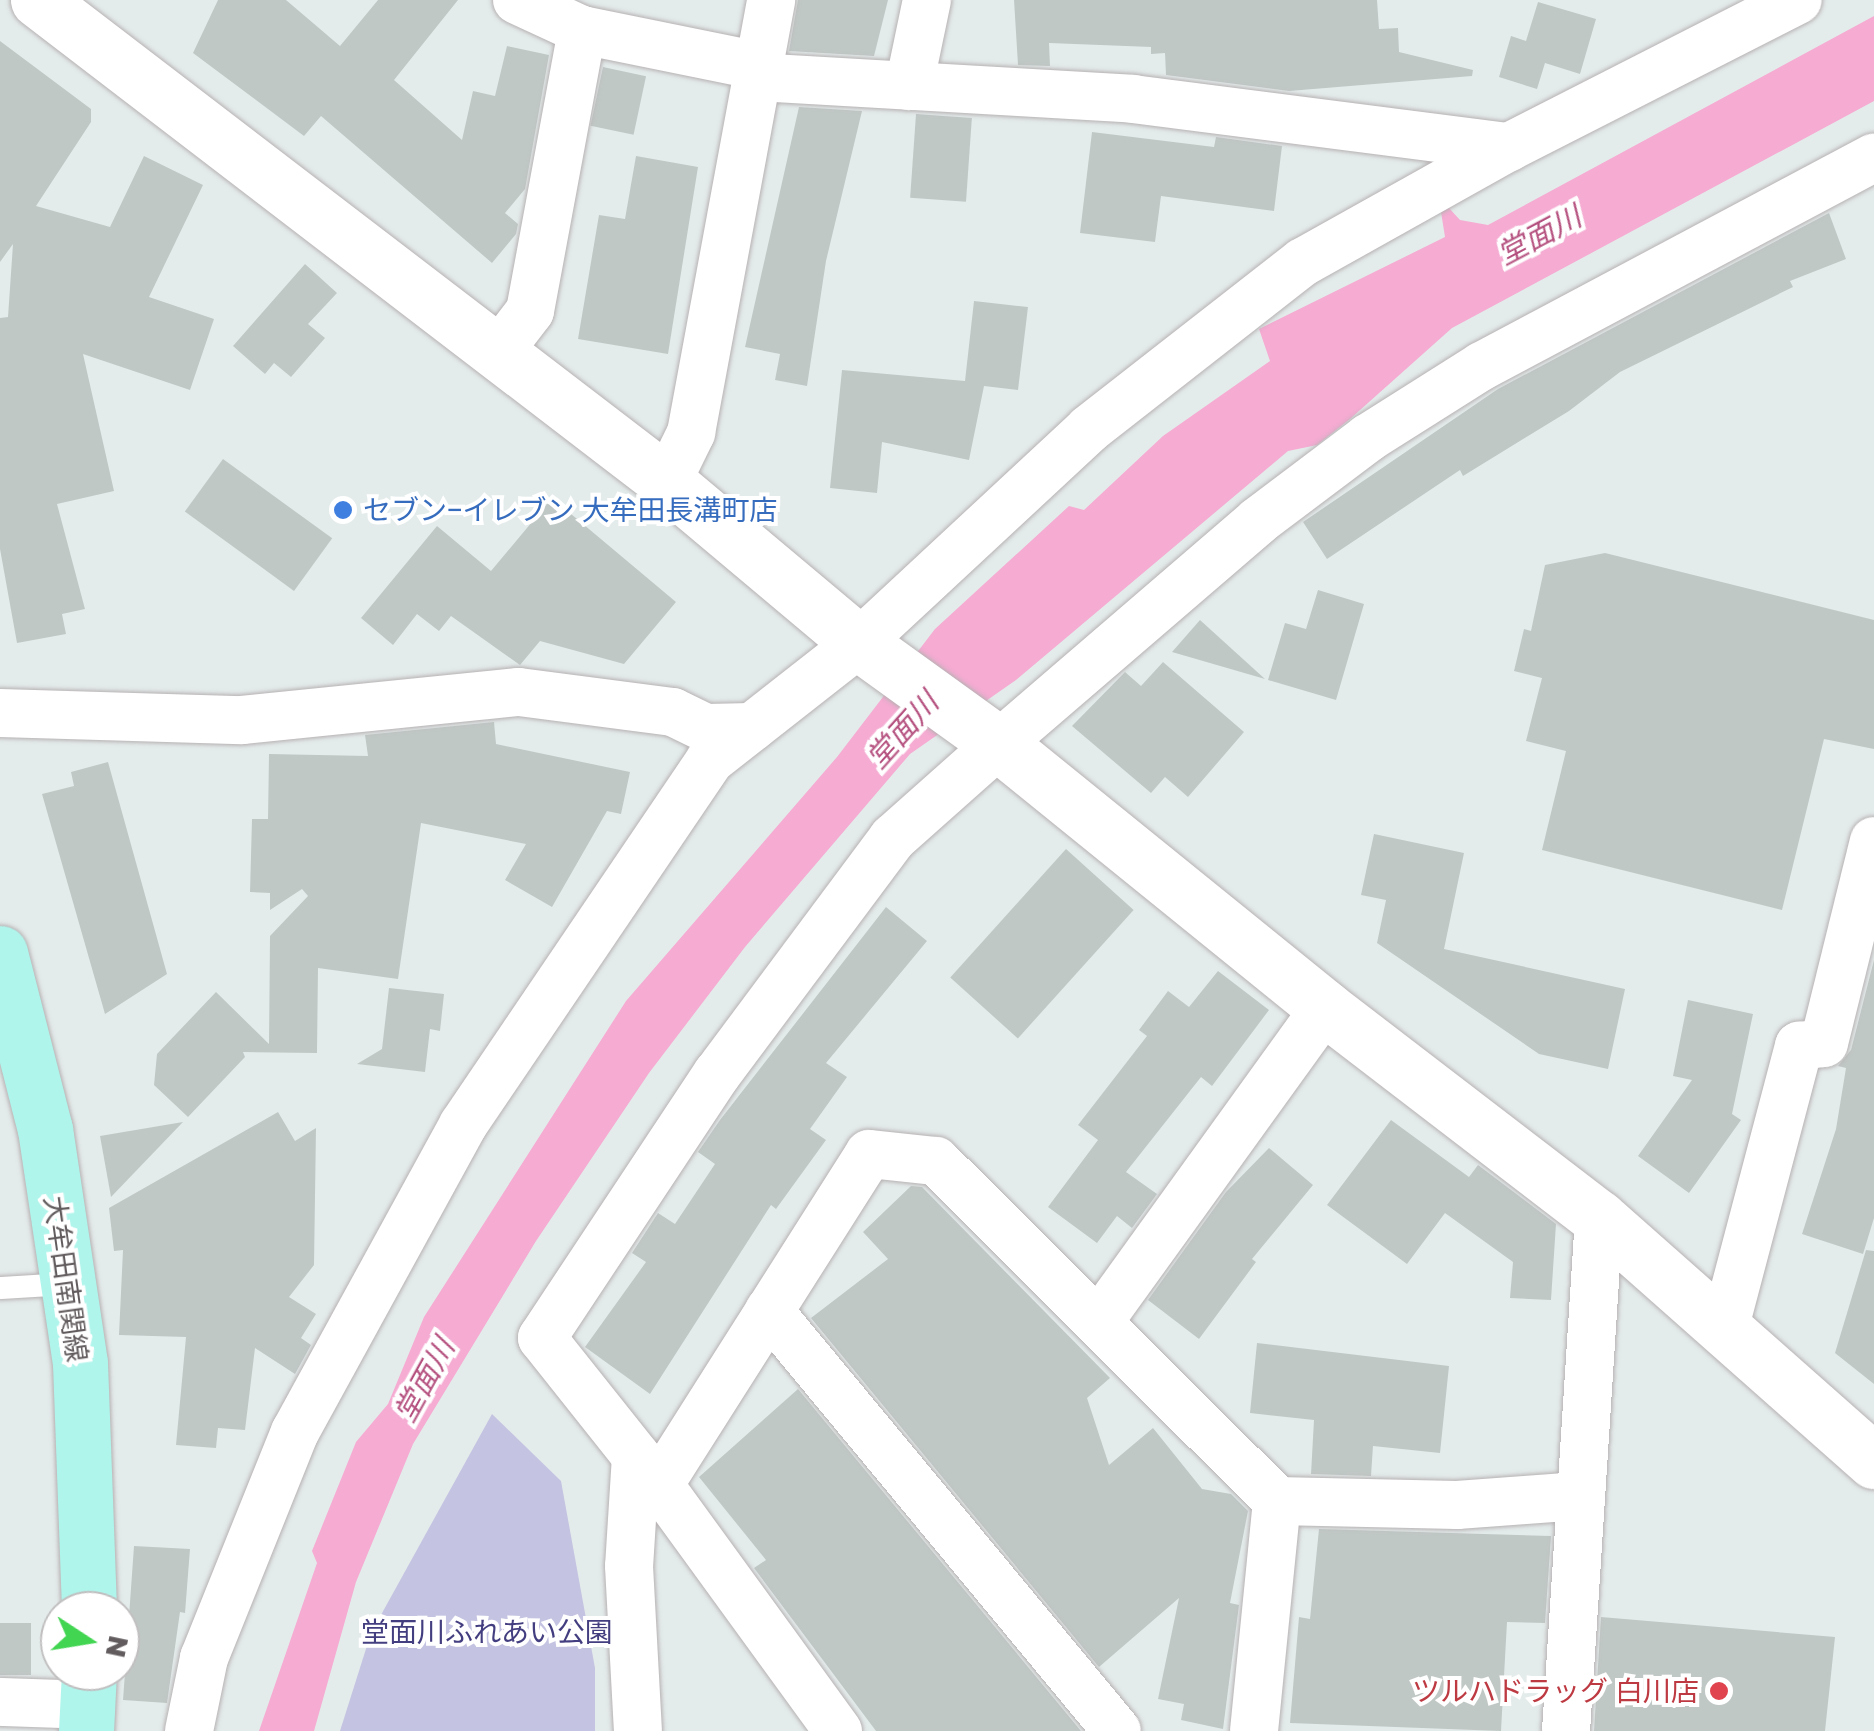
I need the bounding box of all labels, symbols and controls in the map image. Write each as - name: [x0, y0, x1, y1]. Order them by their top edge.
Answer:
- water label: 堂面川: [1491, 198, 1587, 272]
- place label: セブン−イレブン 大牟田長溝町店: [363, 493, 777, 527]
- marker: セブン−イレブン 大牟田長溝町店: [332, 499, 354, 521]
- water label: 堂面川: [859, 685, 945, 775]
- street label: 大牟田南関線: [38, 1193, 94, 1365]
- water label: 堂面川: [386, 1332, 462, 1428]
- north arrow: [40, 1591, 140, 1691]
- park label: 堂面川ふれあい公園: [361, 1615, 613, 1649]
- text: N: [100, 1633, 136, 1661]
- place label: ツルハドラッグ 白川店: [1412, 1674, 1699, 1708]
- marker: ツルハドラッグ 白川店: [1708, 1680, 1730, 1702]

